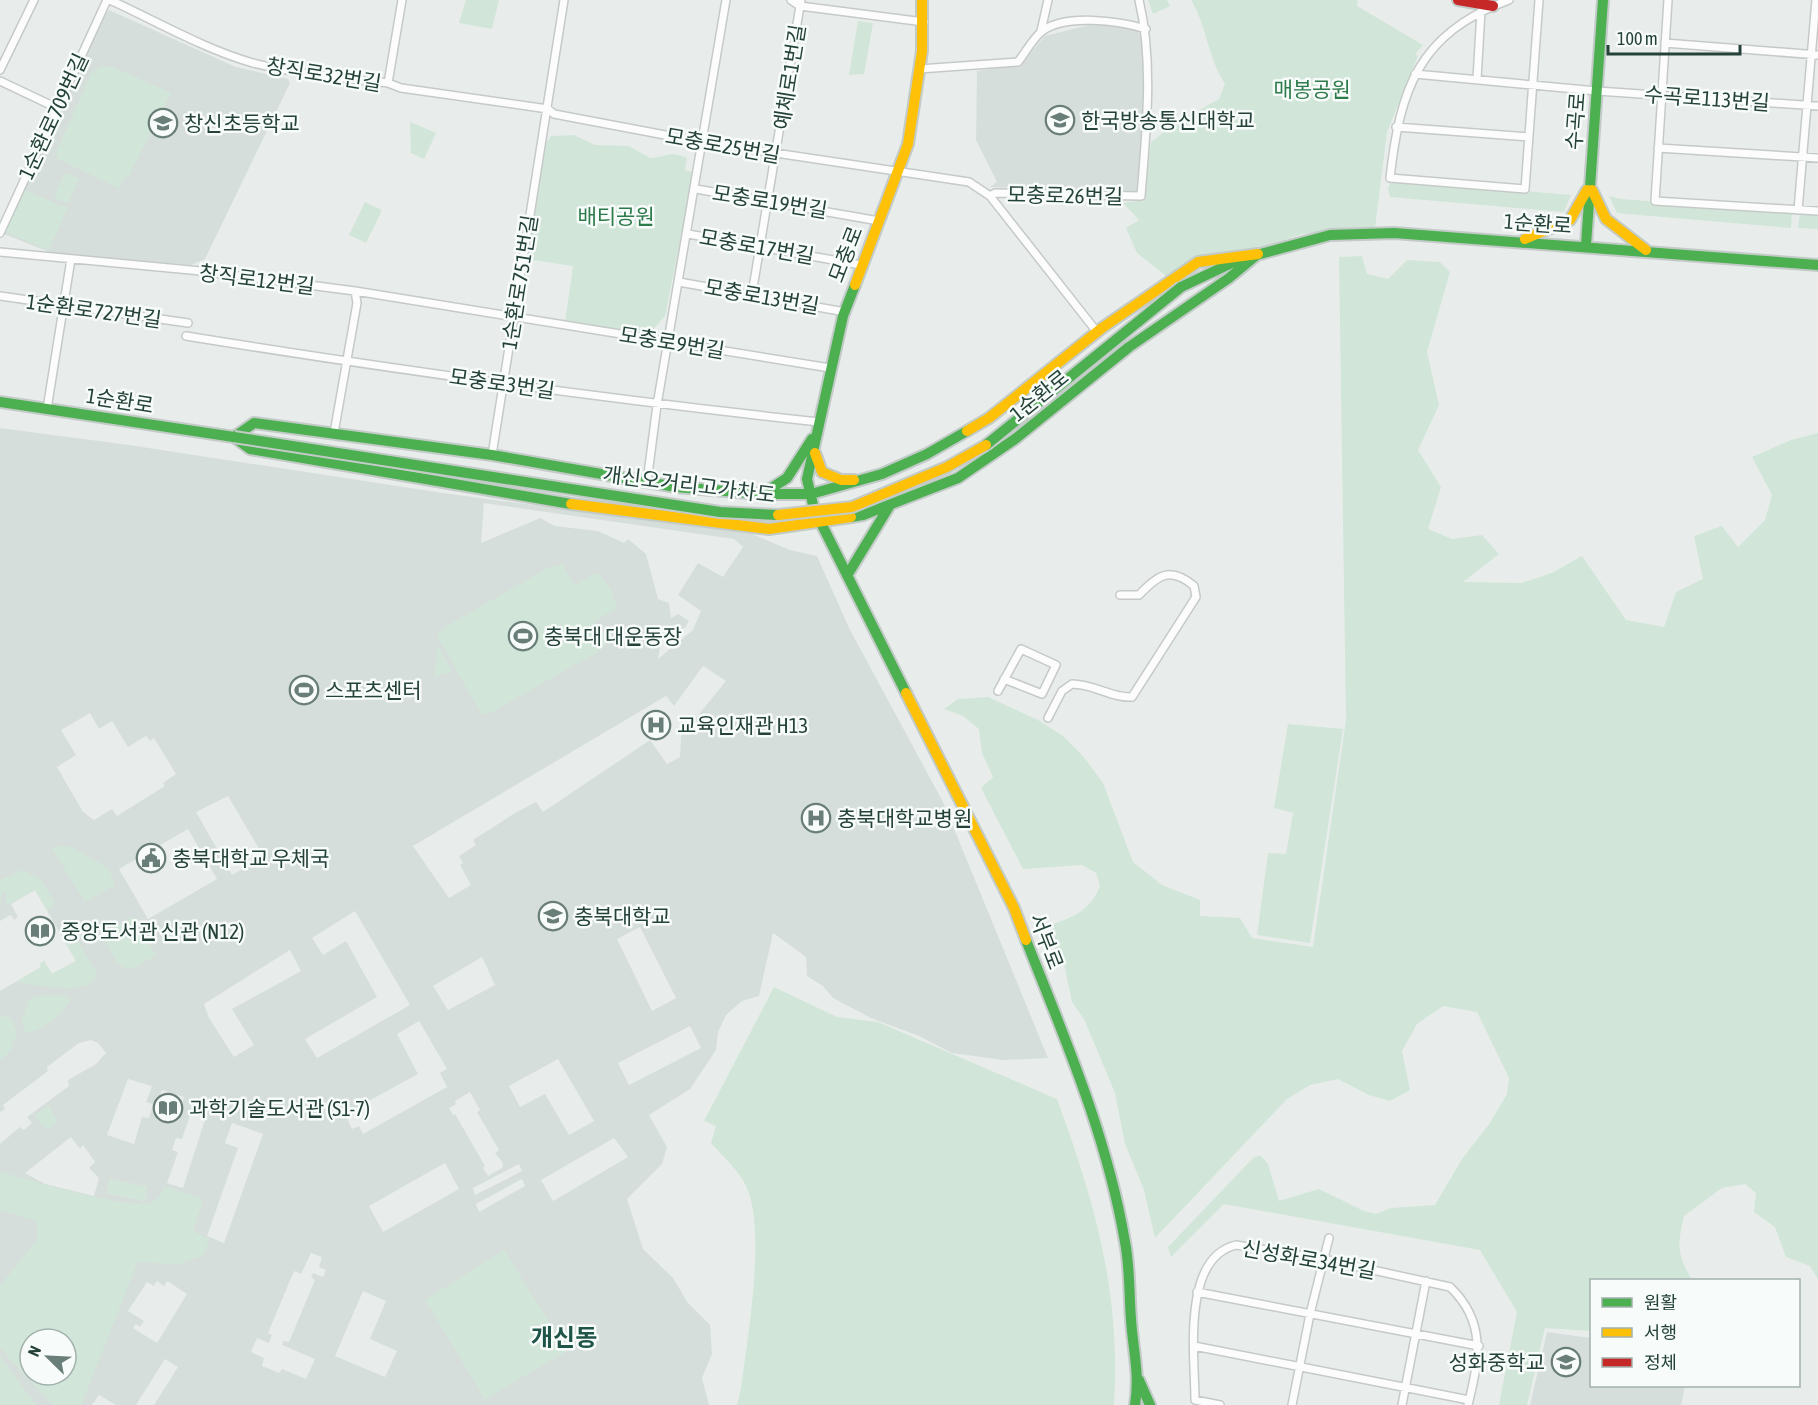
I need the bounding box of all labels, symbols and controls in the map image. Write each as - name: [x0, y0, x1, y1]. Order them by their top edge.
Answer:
- scale bar: [1608, 18, 1740, 56]
- street label: 예체로1번길: [769, 23, 809, 131]
- text: 100 m: [1617, 28, 1658, 49]
- street label: 1순환로709번길: [13, 49, 93, 183]
- street label: 창직로32번길: [265, 53, 383, 95]
- park label: 매봉공원: [1273, 77, 1351, 101]
- street label: 수곡로113번길: [1643, 82, 1771, 114]
- street label: 수곡로: [1561, 91, 1589, 151]
- school or university icon: 한국방송통신대학교: [1044, 104, 1076, 136]
- school or university icon: 창신초등학교: [147, 107, 179, 139]
- place label: 한국방송통신대학교: [1081, 108, 1255, 132]
- place label: 창신초등학교: [184, 111, 300, 135]
- street label: 모충로25번길: [664, 123, 782, 167]
- street label: 모충로19번길: [711, 180, 829, 222]
- street label: 모충로26번길: [1007, 182, 1123, 208]
- park label: 배티공원: [577, 204, 655, 228]
- street label: 1순환로: [1503, 209, 1573, 237]
- street label: 1순환로751번길: [497, 213, 541, 351]
- street label: 모충로: [823, 223, 867, 285]
- street label: 모충로17번길: [698, 224, 816, 268]
- street label: 창직로12번길: [198, 260, 316, 298]
- street label: 모충로13번길: [703, 274, 821, 318]
- street label: 1순환로727번길: [25, 289, 163, 331]
- street label: 모충로9번길: [618, 322, 726, 362]
- street label: 모충로3번길: [448, 364, 556, 402]
- street label: 1순환로: [1005, 364, 1073, 426]
- street label: 1순환로: [85, 383, 155, 417]
- street label: 개신오거리고가차도: [601, 461, 777, 507]
- sports icon: 충북대 대운동장: [507, 620, 539, 652]
- place label: 충북대 대운동장: [544, 624, 682, 648]
- sports icon: 스포츠센터: [288, 674, 320, 706]
- place label: 스포츠센터: [325, 678, 422, 702]
- hospital icon: 교육인재관 H13: [640, 709, 672, 741]
- place label: 교육인재관 H13: [677, 713, 808, 737]
- hospital icon: 충북대학교병원: [800, 802, 832, 834]
- place label: 충북대학교병원: [837, 806, 972, 830]
- public building icon: 충북대학교 우체국: [135, 842, 167, 874]
- place label: 충북대학교 우체국: [172, 846, 329, 870]
- school or university icon: 충북대학교: [537, 900, 569, 932]
- place label: 충북대학교: [574, 904, 671, 928]
- street label: 서부로: [1025, 910, 1069, 972]
- library icon: 중앙도서관 신관 (N12): [24, 915, 56, 947]
- place label: 중앙도서관 신관 (N12): [61, 919, 244, 943]
- library icon: 과학기술도서관 (S1-7): [152, 1092, 184, 1124]
- place label: 과학기술도서관 (S1-7): [189, 1096, 370, 1120]
- street label: 신성화로34번길: [1240, 1235, 1378, 1283]
- legend: [1590, 1279, 1800, 1387]
- text: 원활: [1644, 1292, 1677, 1313]
- text: 서행: [1644, 1322, 1677, 1343]
- district label: 개신동: [531, 1324, 597, 1351]
- north arrow: [18, 1327, 78, 1387]
- text: N: [24, 1343, 44, 1359]
- school or university icon: 성화중학교: [1550, 1346, 1582, 1378]
- place label: 성화중학교: [1448, 1350, 1545, 1374]
- text: 정체: [1644, 1352, 1677, 1373]

